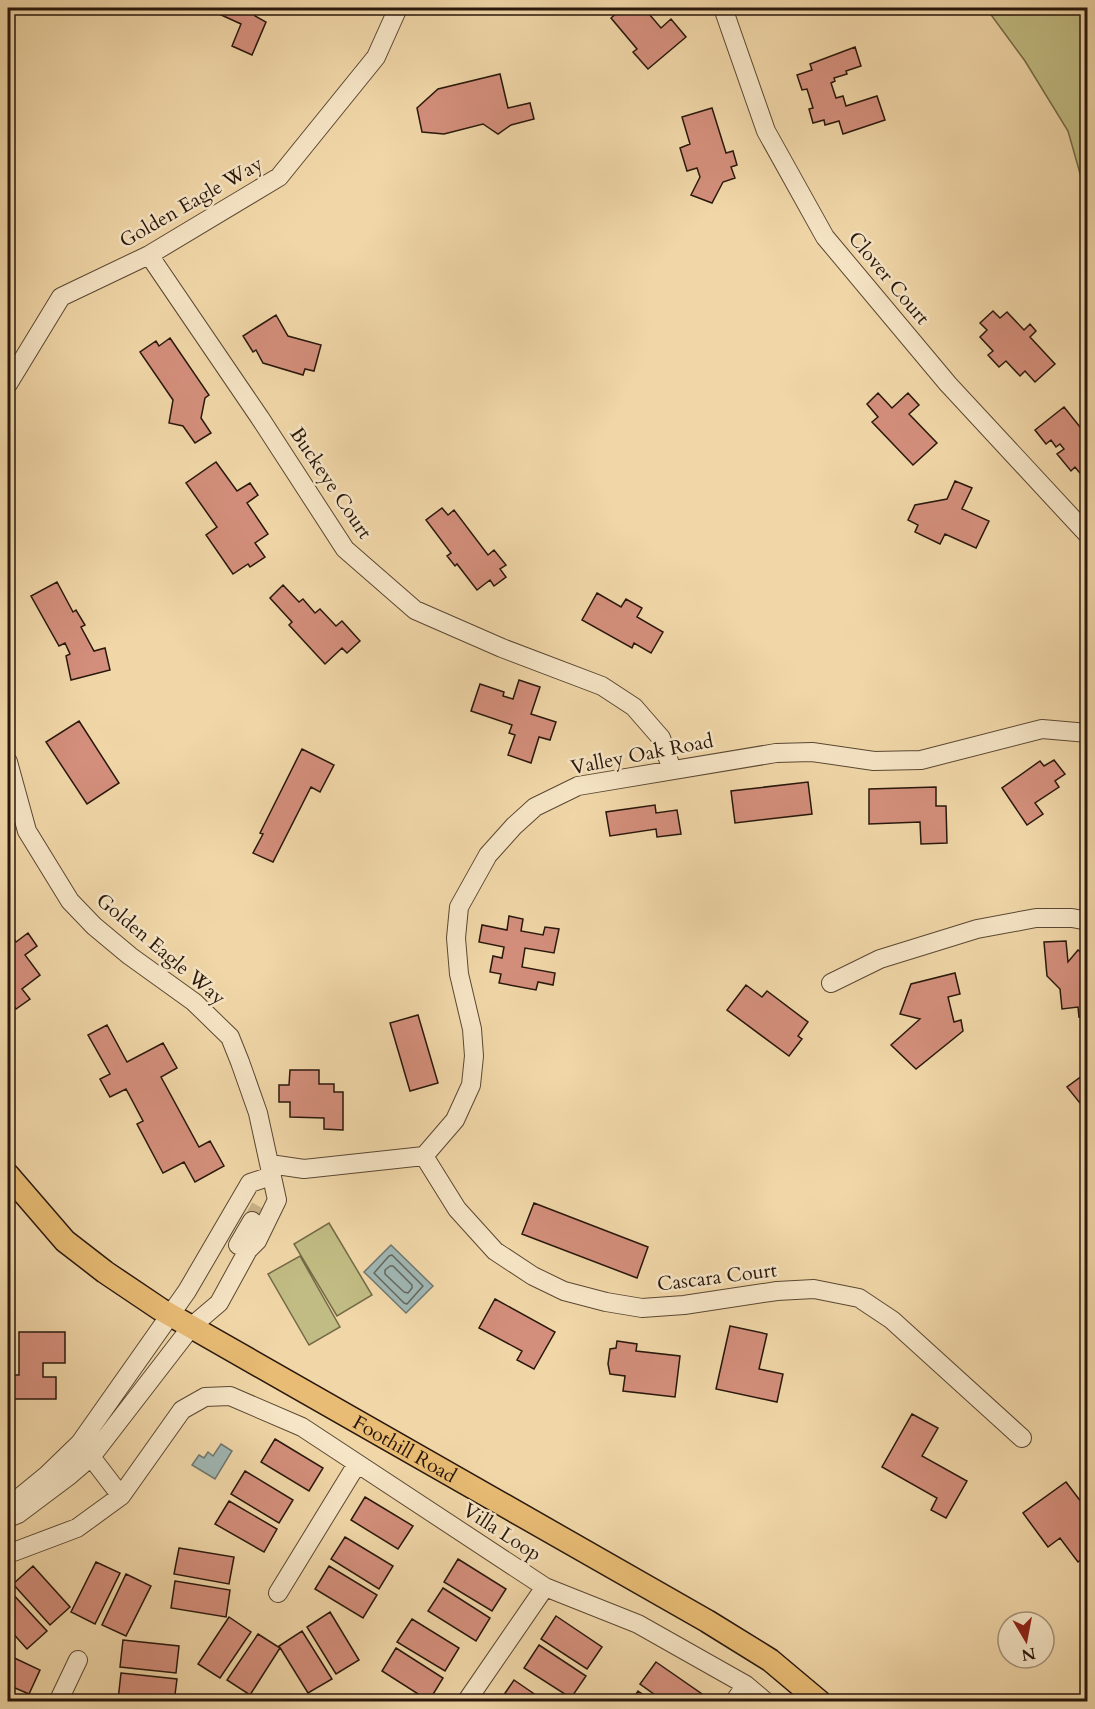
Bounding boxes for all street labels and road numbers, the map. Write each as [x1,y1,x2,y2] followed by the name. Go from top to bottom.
[114,150,268,254] street label: Golden Eagle Way
[842,226,936,331] street label: Clover Court
[284,422,379,545] street label: Buckeye Court
[569,727,716,781] street label: Valley Oak Road
[91,887,232,1011] street label: Golden Eagle Way
[656,1256,779,1298] street label: Cascara Court
[348,1408,462,1489] street label: Foothill Road
[457,1496,547,1568] street label: Villa Loop

